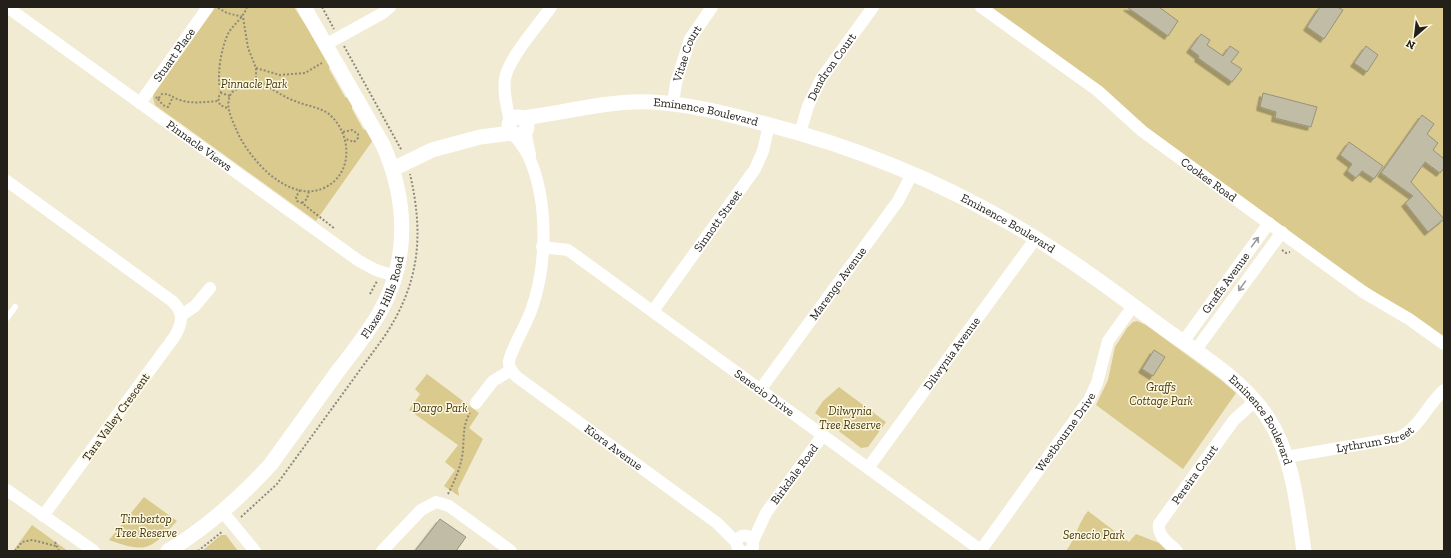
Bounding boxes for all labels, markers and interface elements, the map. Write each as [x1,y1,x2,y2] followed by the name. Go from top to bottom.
[1395,16,1435,56] north arrow
[670,22,705,84] street label: Vitae Court
[150,25,198,84] street label: Stuart Place
[805,30,859,103] street label: Dendron Court
[1403,36,1417,52] text: N
[221,77,288,91] park label: Pinnacle Park
[653,95,760,129] street label: Eminence Boulevard
[164,117,235,174] street label: Pinnacle Views
[1178,155,1240,205] street label: Cookes Road
[691,187,745,255] street label: Sinnott Street
[959,191,1058,256] street label: Eminence Boulevard
[1251,237,1259,248] one-way arrow
[807,244,869,323] street label: Marengo Avenue
[1199,249,1253,316] street label: Graffs Avenue
[358,255,407,341] street label: Flaxen Hills Road
[1238,281,1246,292] one-way arrow
[921,314,983,392] street label: Dilwynia Avenue
[732,366,797,419] street label: Senecio Drive
[79,370,153,464] street label: Tara Valley Crescent
[1226,372,1295,467] street label: Eminence Boulevard
[1129,380,1194,408] park label: Graffs Cottage Park
[1033,390,1099,475] street label: Westbourne Drive
[413,401,468,415] park label: Dargo Park
[819,404,881,432] park label: Dilwynia Tree Reserve
[582,422,646,473] street label: Kiora Avenue
[1335,423,1417,455] street label: Lythrum Street
[768,441,821,507] street label: Birkdale Road
[1169,442,1221,507] street label: Pereira Court
[115,512,177,540] park label: Timbertop Tree Reserve
[1063,528,1126,542] park label: Senecio Park

